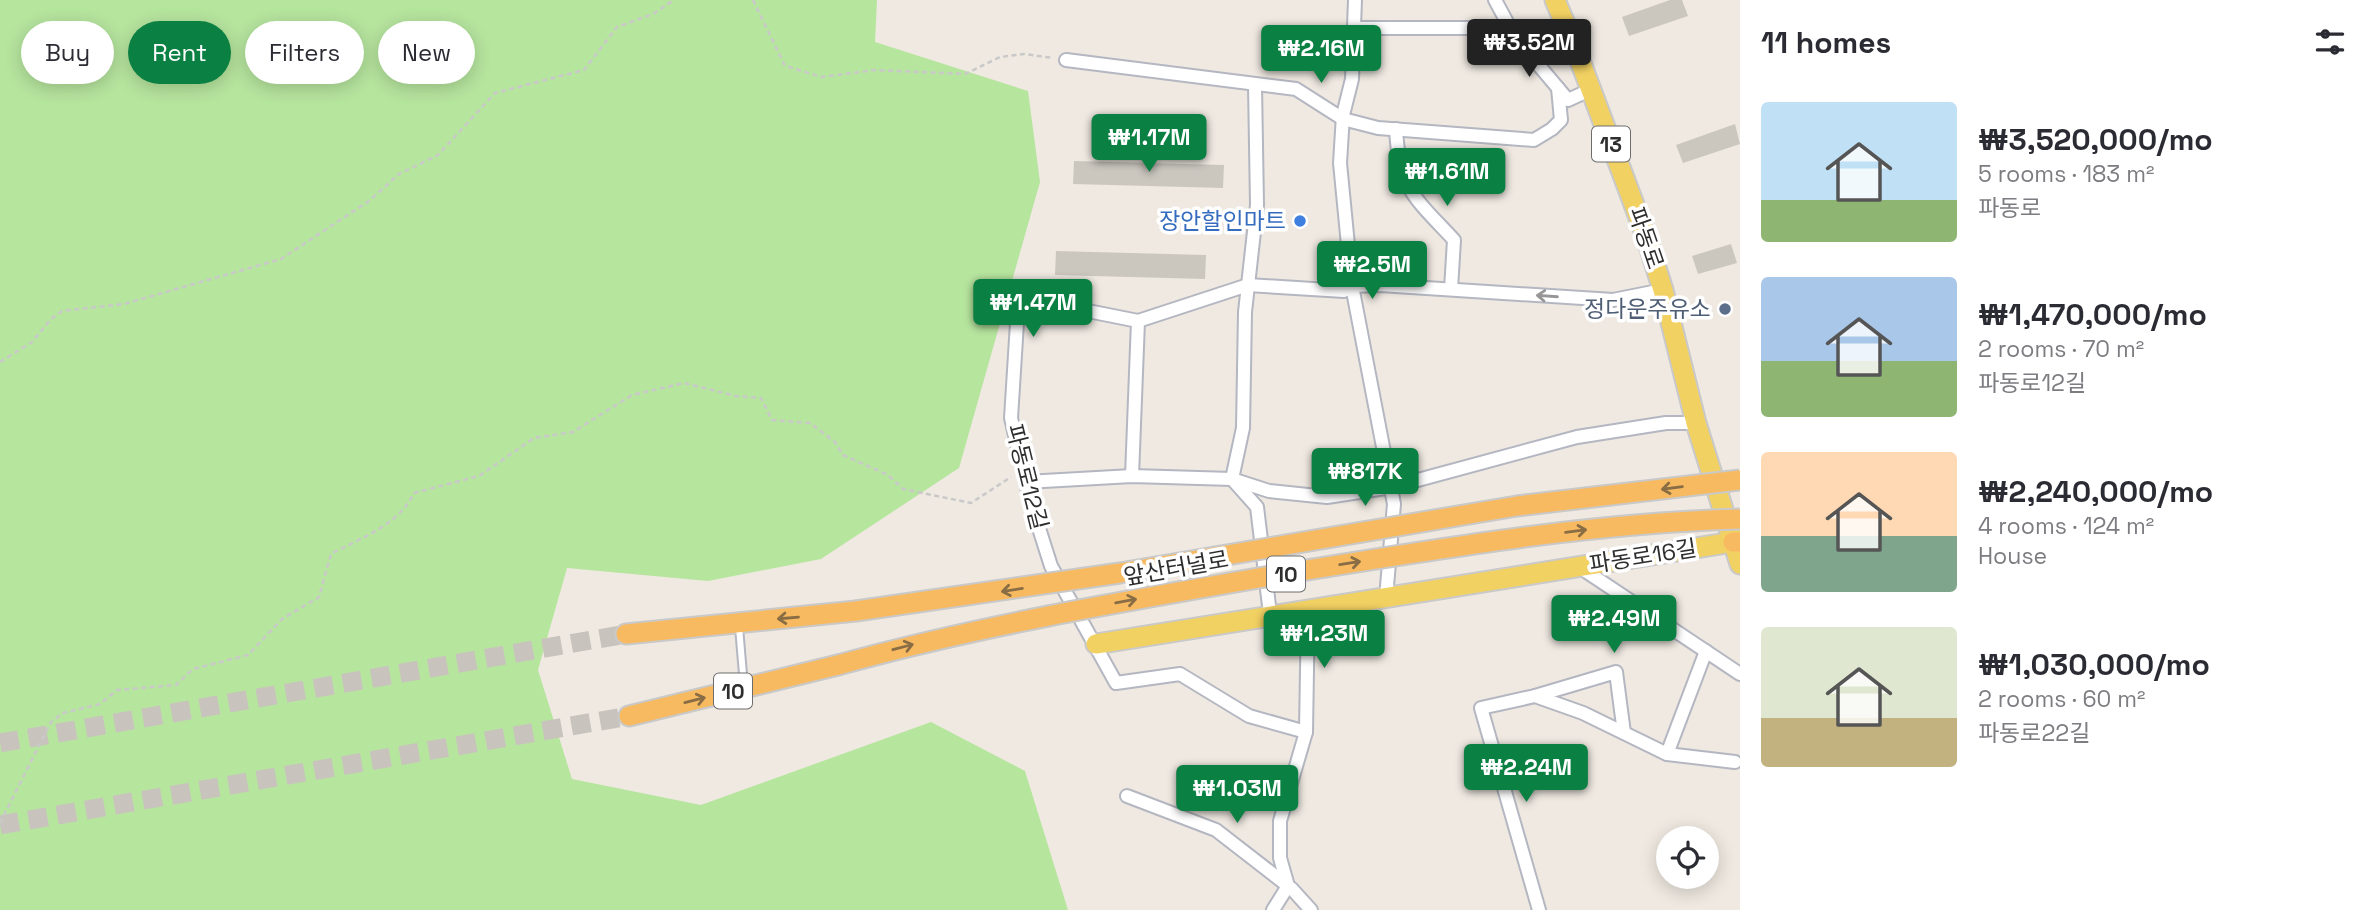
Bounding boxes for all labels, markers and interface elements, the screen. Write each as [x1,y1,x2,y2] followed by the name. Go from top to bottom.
[1472,20,1586,79] pin: ₩3.52M
[21,21,114,84] chip: Buy
[128,21,231,84] chip: Rent
[245,21,364,84] chip: Filters
[378,21,475,84] chip: New
[1761,23,1891,62] text: 11 homes
[2311,23,2349,61] icon: filters
[1264,25,1378,85] pin: ₩2.16M
[1483,27,1575,57] text: ₩3.52M
[1277,33,1365,63] text: ₩2.16M
[1092,114,1206,174] pin: ₩1.17M
[1978,120,2213,159] text: ₩3,520,000/mo
[1108,122,1190,152] text: ₩1.17M
[1592,127,1630,162] road number: 13
[1817,130,1901,214] icon: home
[1390,148,1504,208] pin: ₩1.61M
[1404,156,1490,186] text: ₩1.61M
[1978,159,2154,189] text: 5 rooms · 183 m²
[1978,193,2041,223] text: 파동로
[1621,203,1671,273] street label: 파동로
[1159,206,1286,236] place label: 장안할인마트
[1292,213,1308,229] marker: 장안할인마트
[1323,242,1421,301] pin: ₩2.5M
[1333,249,1411,279] text: ₩2.5M
[976,280,1090,339] pin: ₩1.47M
[989,287,1077,317] text: ₩1.47M
[1536,289,1559,302] one-way arrow
[1584,294,1711,324] place label: 정다운주유소
[1978,295,2207,334] text: ₩1,470,000/mo
[1717,301,1733,317] marker: 정다운주유소
[1817,305,1901,389] icon: home
[1978,334,2144,364] text: 2 rooms · 70 m²
[1978,368,2086,398] text: 파동로12길
[999,421,1055,533] street label: 파동로12길
[1316,448,1414,508] pin: ₩817K
[1328,456,1402,486] text: ₩817K
[1978,472,2213,511] text: ₩2,240,000/mo
[1817,480,1901,564] icon: home
[1661,481,1684,494] one-way arrow
[1978,511,2154,541] text: 4 rooms · 124 m²
[1564,524,1586,537] one-way arrow
[1587,533,1699,579] street label: 파동로16길
[1978,541,2047,571] text: House
[1121,544,1231,592] street label: 앞산터널로
[1267,556,1305,592] road number: 10
[1339,556,1361,569] one-way arrow
[1001,583,1024,596] one-way arrow
[1114,594,1137,607] one-way arrow
[1557,596,1671,655] pin: ₩2.49M
[1567,603,1661,633] text: ₩2.49M
[1267,610,1381,670] pin: ₩1.23M
[777,612,799,625] one-way arrow
[1280,618,1368,648] text: ₩1.23M
[892,640,914,653] one-way arrow
[1978,645,2210,684] text: ₩1,030,000/mo
[1817,655,1901,739] icon: home
[714,674,752,708] road number: 10
[1978,684,2145,714] text: 2 rooms · 60 m²
[683,693,706,706] one-way arrow
[1978,718,2090,748] text: 파동로22길
[1469,744,1583,804] pin: ₩2.24M
[1480,752,1572,782] text: ₩2.24M
[1180,766,1294,825] pin: ₩1.03M
[1192,773,1282,803] text: ₩1.03M
[1656,826,1719,889] map controls
[1656,826,1719,889] button: locate

